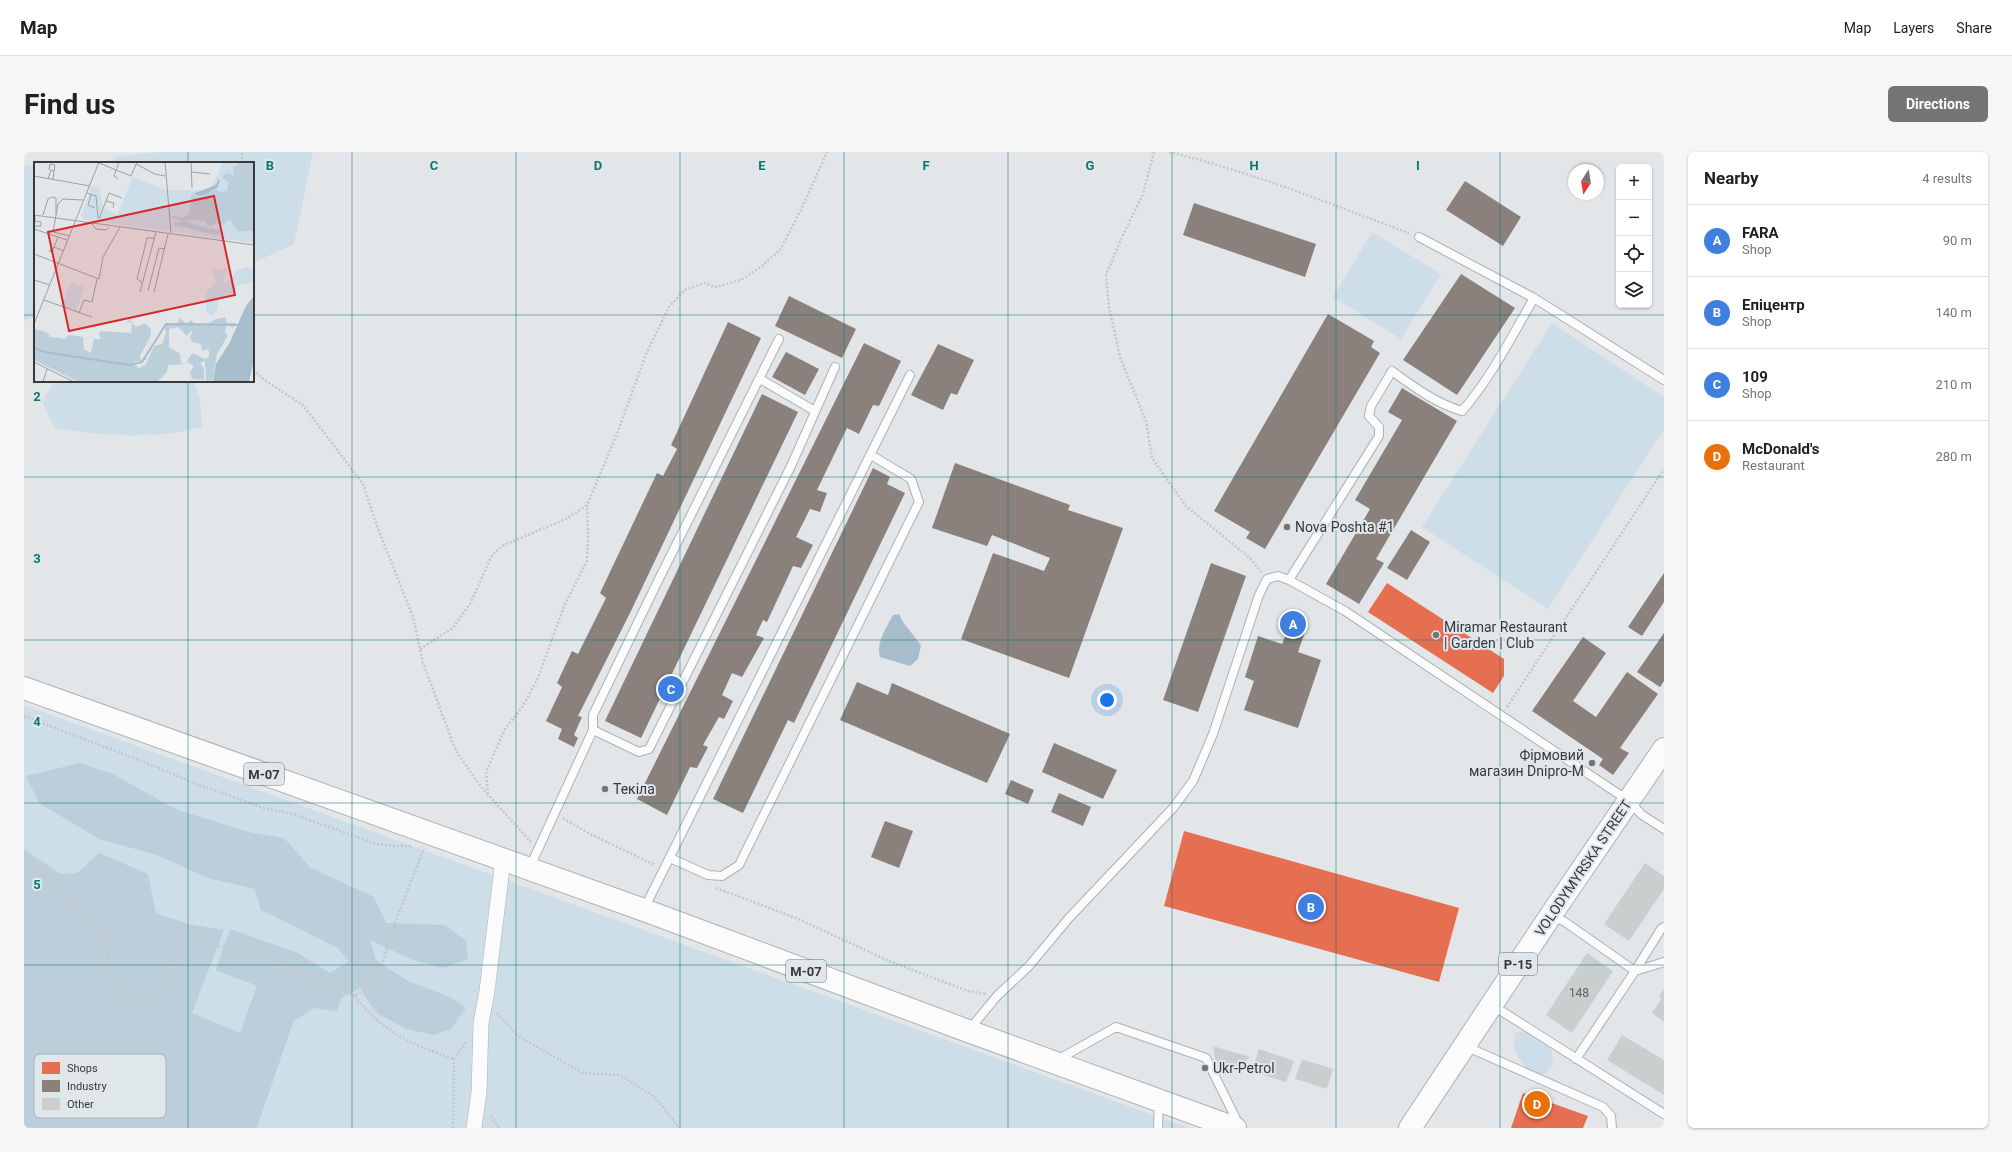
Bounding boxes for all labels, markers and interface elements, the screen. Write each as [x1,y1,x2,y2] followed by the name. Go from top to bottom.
[20,16,58,39] text: Map
[1844,20,1871,36] text: Map
[1893,20,1934,36] text: Layers
[1956,20,1992,36] text: Share
[1888,86,1988,122] button: Directions
[24,88,115,121] text: Find us
[266,158,274,173] text: B
[430,158,439,173] text: C
[594,158,602,173] text: D
[758,158,766,173] text: E
[922,158,930,173] text: F
[1086,158,1095,173] text: G
[1249,158,1259,173] text: H
[1416,158,1420,173] text: I
[34,162,254,382] inset map
[1568,164,1604,200] north arrow
[1616,164,1652,308] map controls
[1616,164,1652,200] button: +
[1704,168,1759,188] text: Nearby
[1922,171,1972,186] text: 4 results
[1616,200,1652,236] button: −
[1742,224,1779,242] text: FARA
[1713,233,1721,248] text: A
[1943,233,1972,248] text: 90 m
[1616,236,1652,272] button: locate
[1742,242,1772,257] text: Shop
[1616,272,1652,308] button: layers
[1742,296,1805,314] text: Епіцентр
[1713,305,1721,320] text: B
[1935,305,1972,320] text: 140 m
[1742,314,1772,329] text: Shop
[1742,368,1768,386] text: 109
[1713,377,1721,392] text: C
[1935,377,1972,392] text: 210 m
[1742,386,1772,401] text: Shop
[33,389,41,404] text: 2
[1742,440,1820,458] text: McDonald's
[1713,449,1721,464] text: D
[1935,449,1972,464] text: 280 m
[1742,458,1805,473] text: Restaurant
[1295,519,1394,535] place label: Nova Poshta #1
[1282,522,1292,532] marker: Nova Poshta #1
[33,551,41,566] text: 3
[1280,609,1306,639] pin: A
[1444,619,1568,651] place label: Miramar Restaurant | Garden | Club
[1431,630,1441,640] marker: Miramar Restaurant | Garden | Club
[658,674,684,704] pin: C
[1097,690,1117,710] your location
[33,714,41,729] text: 4
[1469,747,1584,779] place label: Фірмовий магазин Dnipro-M
[1587,758,1597,768] marker: Фірмовий магазин Dnipro-M
[244,763,284,785] road number: М-07
[613,781,655,797] place label: Текіла
[600,784,610,794] marker: Текіла
[1531,796,1635,939] street label: VOLODYMYRSKA STREET
[33,877,41,892] text: 5
[1298,892,1324,922] pin: B
[1499,953,1537,975] road number: Р-15
[786,960,826,982] road number: М-07
[1569,986,1589,1000] house number: 148
[34,1054,166,1118] legend
[1213,1060,1275,1076] place label: Ukr-Petrol
[67,1062,98,1075] text: Shops
[1200,1063,1210,1073] marker: Ukr-Petrol
[67,1080,107,1093] text: Industry
[1524,1089,1550,1119] pin: D
[67,1098,94,1111] text: Other

